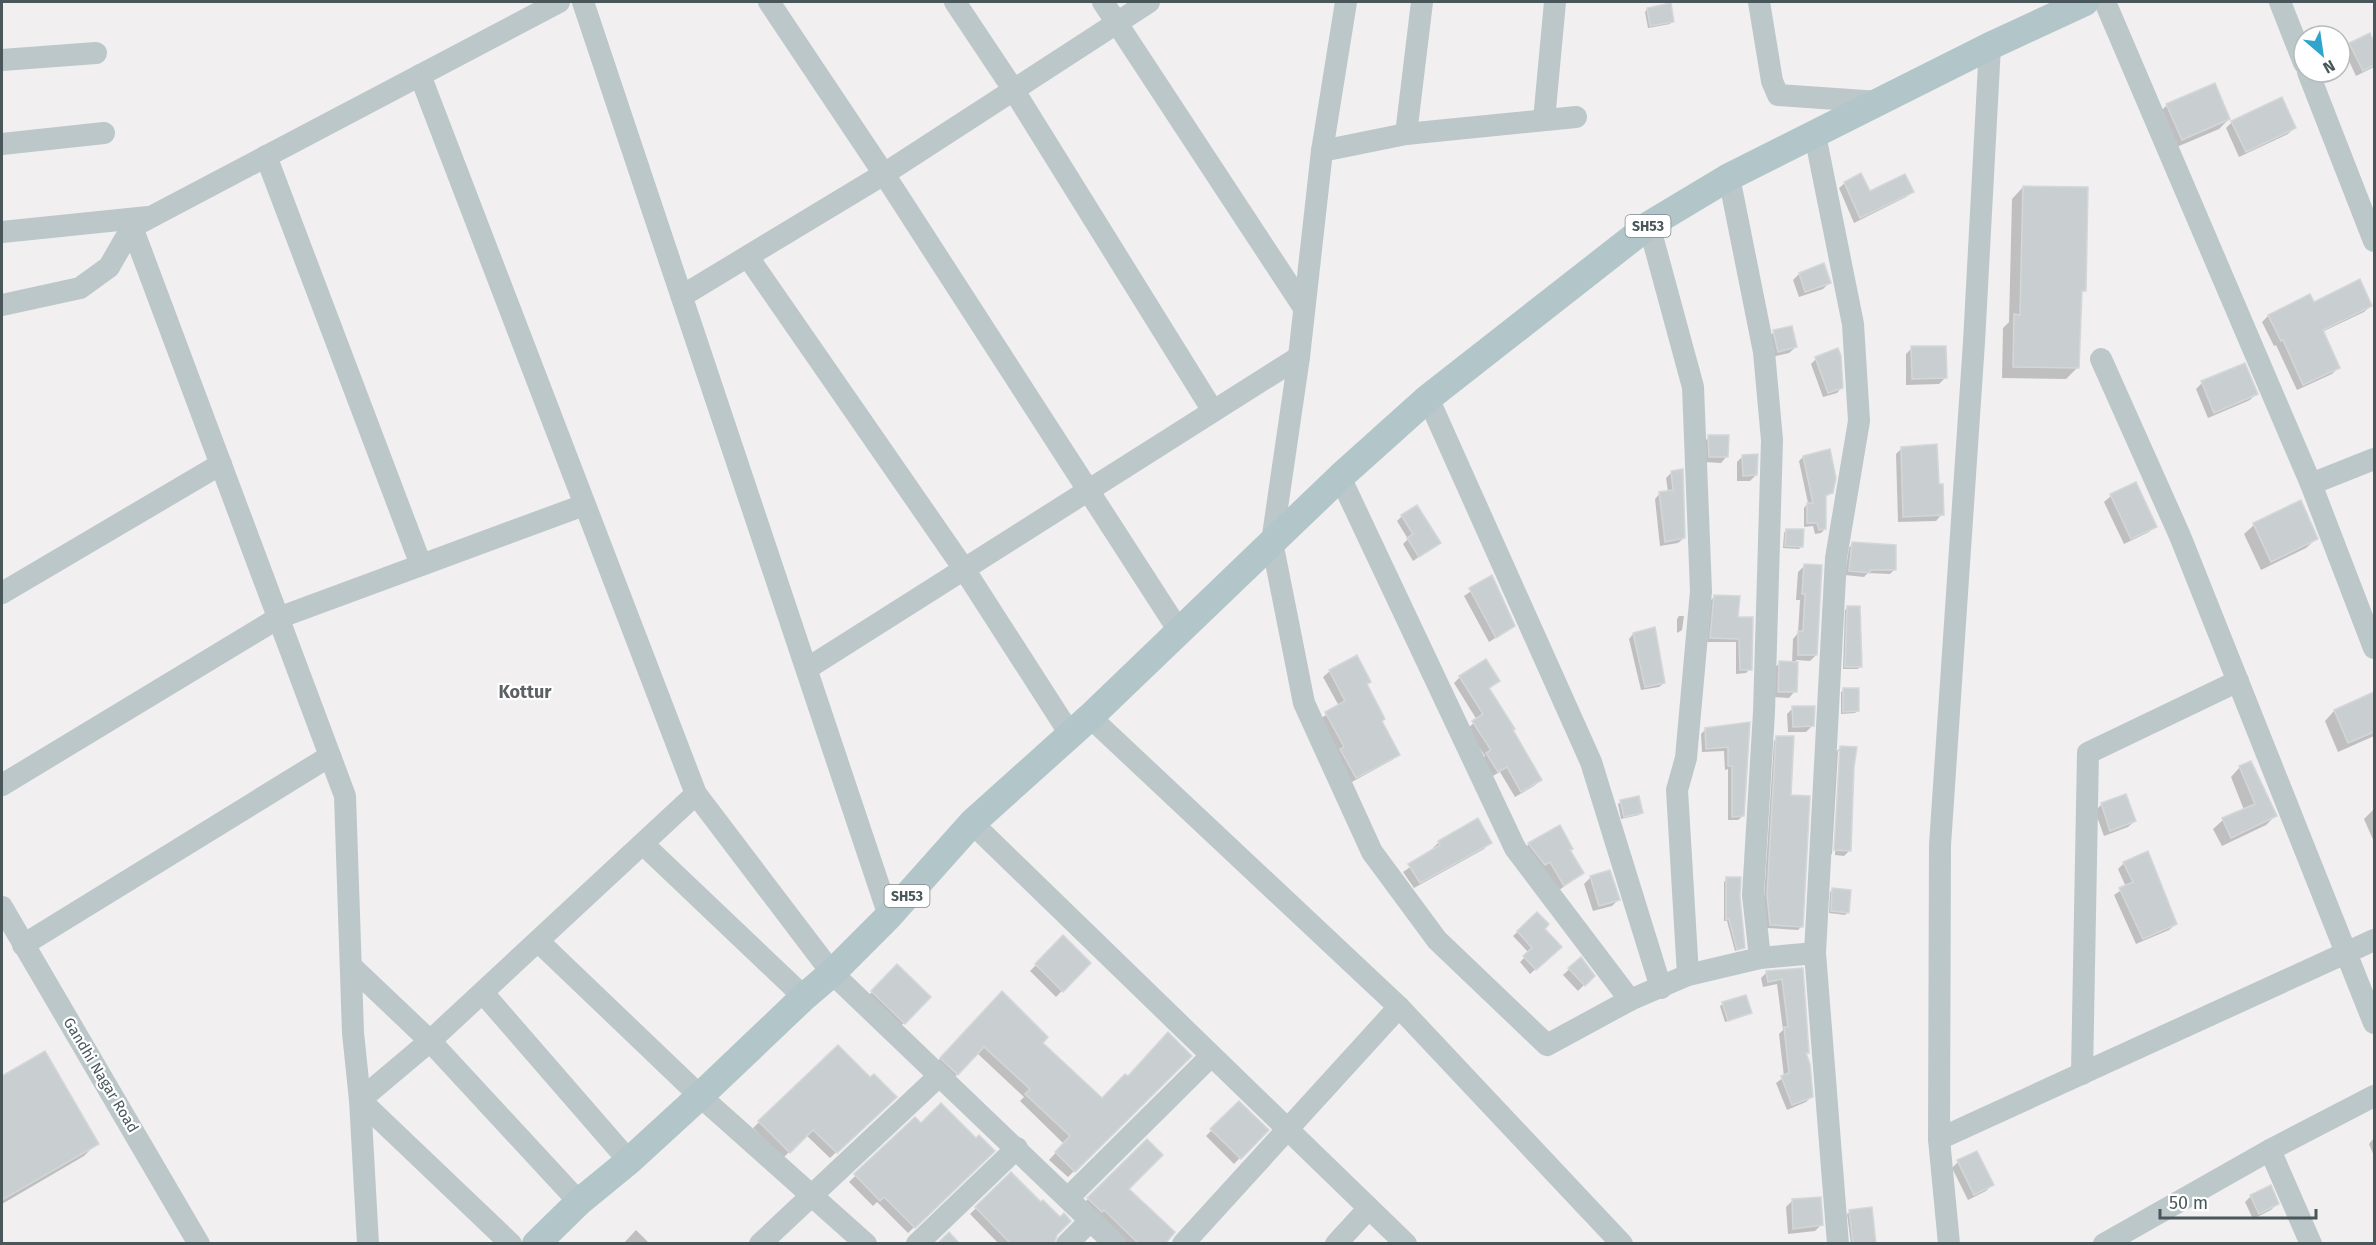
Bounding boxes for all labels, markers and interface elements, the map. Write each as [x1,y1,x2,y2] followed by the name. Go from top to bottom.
[2292,24,2352,84] north arrow
[2320,56,2338,78] text: N
[1626,215,1670,237] road number: SH53
[499,681,552,703] district label: Kottur
[884,885,930,907] road number: SH53
[60,1014,142,1136] street label: Gandhi Nagar Road
[2160,1182,2316,1220] scale bar
[2169,1192,2208,1214] text: 50 m

